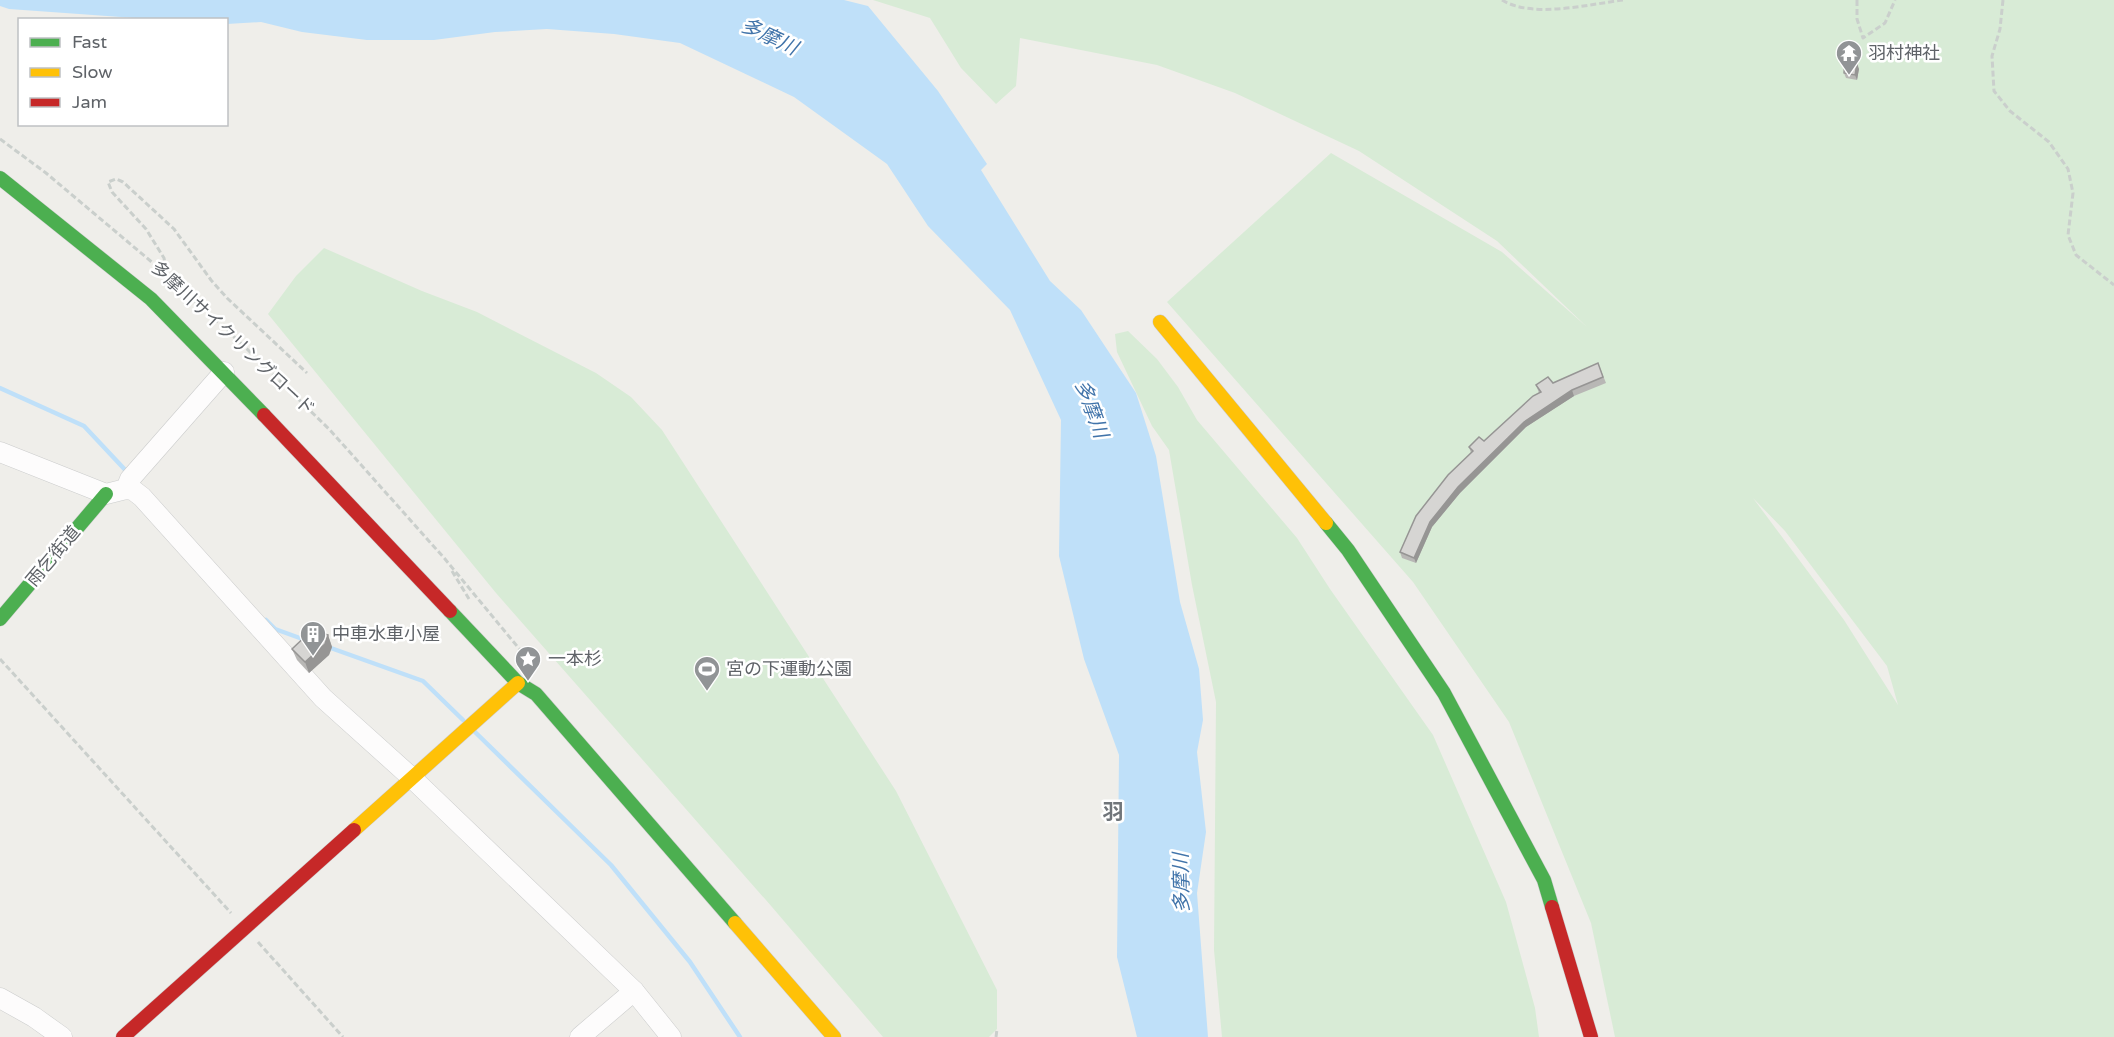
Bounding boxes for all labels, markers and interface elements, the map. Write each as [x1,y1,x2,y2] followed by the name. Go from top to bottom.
[737,13,803,61] water label: 多摩川
[18,18,228,126] legend
[72,31,107,53] text: Fast
[1834,38,1864,76] temple icon: 羽村神社
[1868,42,1940,64] place label: 羽村神社
[72,61,113,83] text: Slow
[72,91,107,113] text: Jam
[147,256,319,420] street label: 多摩川サイクリングロード
[1069,377,1113,443] water label: 多摩川
[21,521,85,591] street label: 雨乞街道
[298,619,328,657] building icon: 中車水車小屋
[332,623,440,645] place label: 中車水車小屋
[513,644,543,682] place icon: 一本杉
[548,648,602,670] place label: 一本杉
[692,654,722,692] sports icon: 宮の下運動公園
[726,658,852,680] place label: 宮の下運動公園
[1103,800,1124,825] district label: 羽
[1169,851,1195,913] water label: 多摩川

